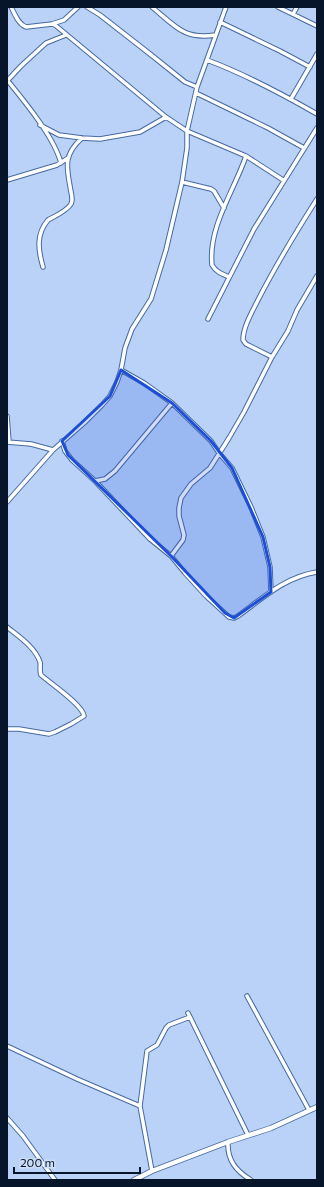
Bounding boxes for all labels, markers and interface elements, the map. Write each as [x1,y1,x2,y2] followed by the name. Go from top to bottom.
[14,1149,140,1175] scale bar
[20,1155,55,1169] text: 200 m

